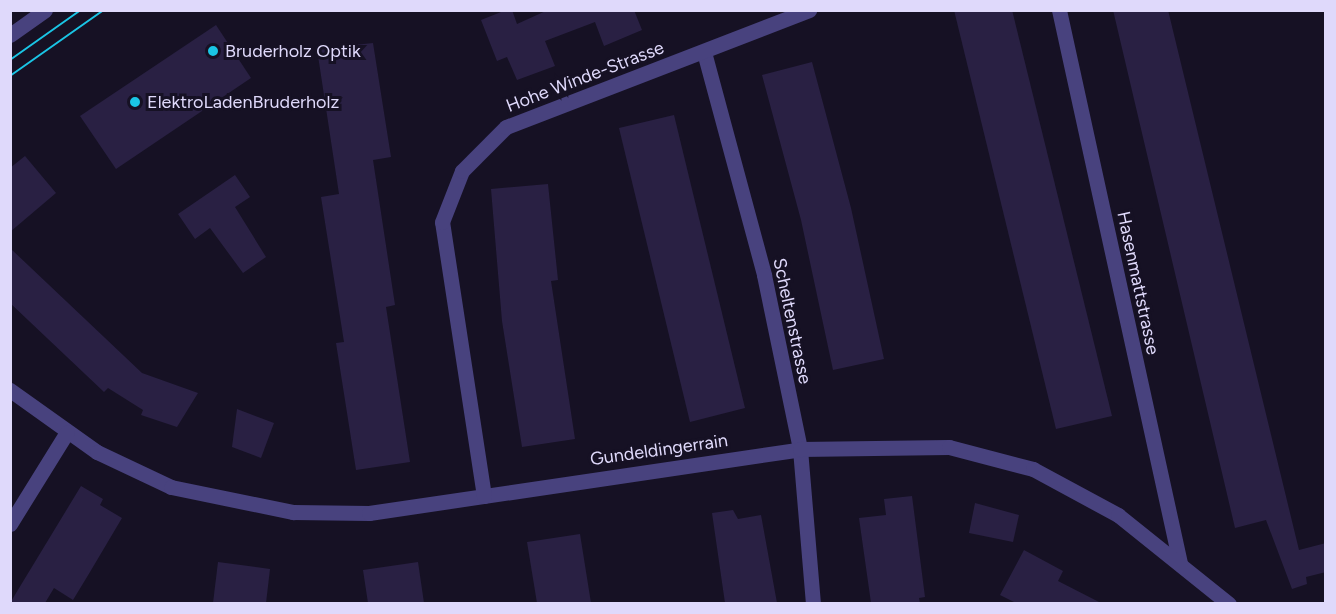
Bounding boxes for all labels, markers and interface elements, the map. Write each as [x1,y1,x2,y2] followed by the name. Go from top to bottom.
[503,37,667,117] street label: Hohe Winde-Strasse
[225,40,361,62] place label: Bruderholz Optik
[206,44,220,58] marker: Bruderholz Optik
[147,91,339,113] place label: ElektroLadenBruderholz
[128,95,142,109] marker: ElektroLadenBruderholz
[1112,209,1164,357] street label: Hasenmattstrasse
[768,256,816,386] street label: Scheltenstrasse
[589,430,729,470] street label: Gundeldingerrain

